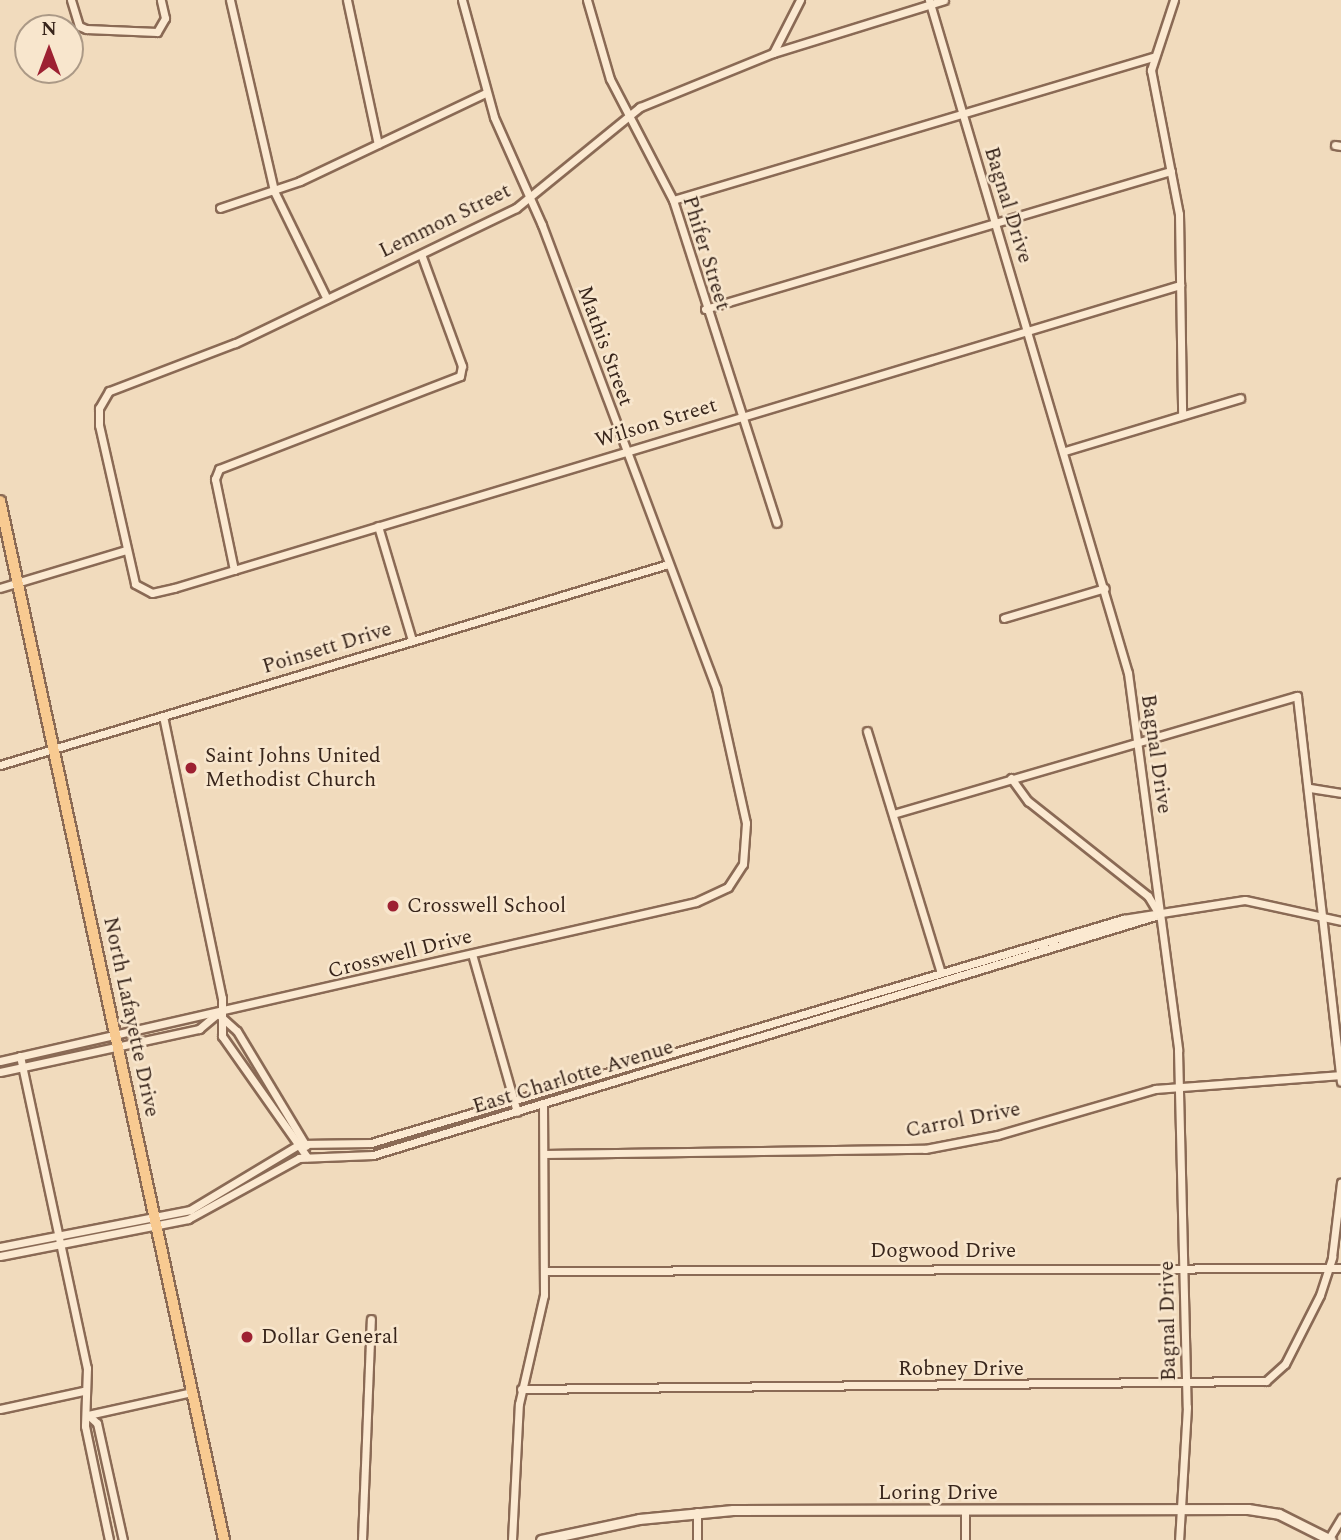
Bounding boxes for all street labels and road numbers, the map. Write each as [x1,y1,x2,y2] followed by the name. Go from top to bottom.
[978,144,1038,266] street label: Bagnal Drive
[375,178,515,264] street label: Lemmon Street
[677,193,735,313] street label: Phifer Street
[572,283,638,409] street label: Mathis Street
[592,393,720,453] street label: Wilson Street
[259,616,395,680] street label: Poinsett Drive
[1135,693,1177,815] street label: Bagnal Drive
[97,915,165,1119] street label: North Lafayette Drive
[325,924,475,984] street label: Crosswell Drive
[470,1034,676,1120] street label: East Charlotte Avenue
[903,1097,1023,1143] street label: Carrol Drive
[870,1238,1016,1264] street label: Dogwood Drive
[1154,1261,1182,1381] street label: Bagnal Drive
[898,1356,1024,1382] street label: Robney Drive
[878,1480,998,1506] street label: Loring Drive

